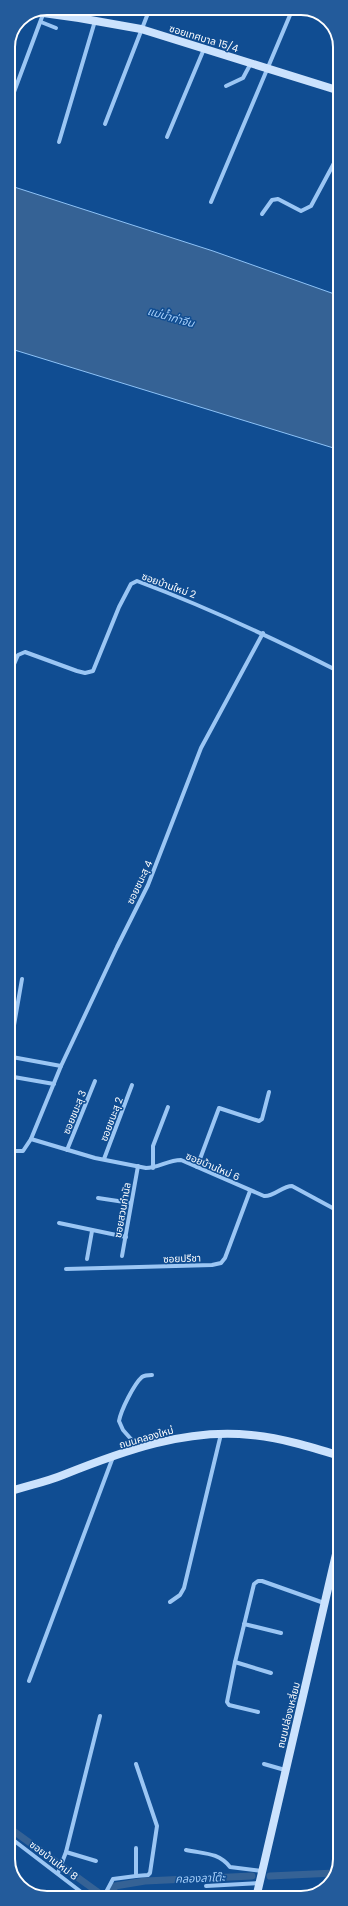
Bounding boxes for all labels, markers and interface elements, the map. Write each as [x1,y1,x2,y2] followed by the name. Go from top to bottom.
[167,21,240,56] street label: ซอยเทศบาล 15/4
[146,303,197,332] water label: แม่น้ำท่าจีน
[140,569,198,602] street label: ซอยบ้านใหม่ 2
[123,858,156,907] street label: ซอยชนะสุ 4
[59,1088,90,1137] street label: ซอยชนะสุ 3
[96,1095,127,1144] street label: ซอยชนะสุ 2
[183,1148,242,1185] street label: ซอยบ้านใหม่ 6
[110,1181,135,1239] street label: ซอยสวนกำนัล
[163,1250,201,1267] street label: ซอยปรีชา
[117,1423,175,1452] street label: ถนนคลองใหม่
[273,1680,304,1750] street label: ถนนปล่องเหลี่ยม
[26,1837,81,1884] street label: ซอยบ้านใหม่ 8
[175,1869,227,1887] water label: คลองลาโต๊ะ

